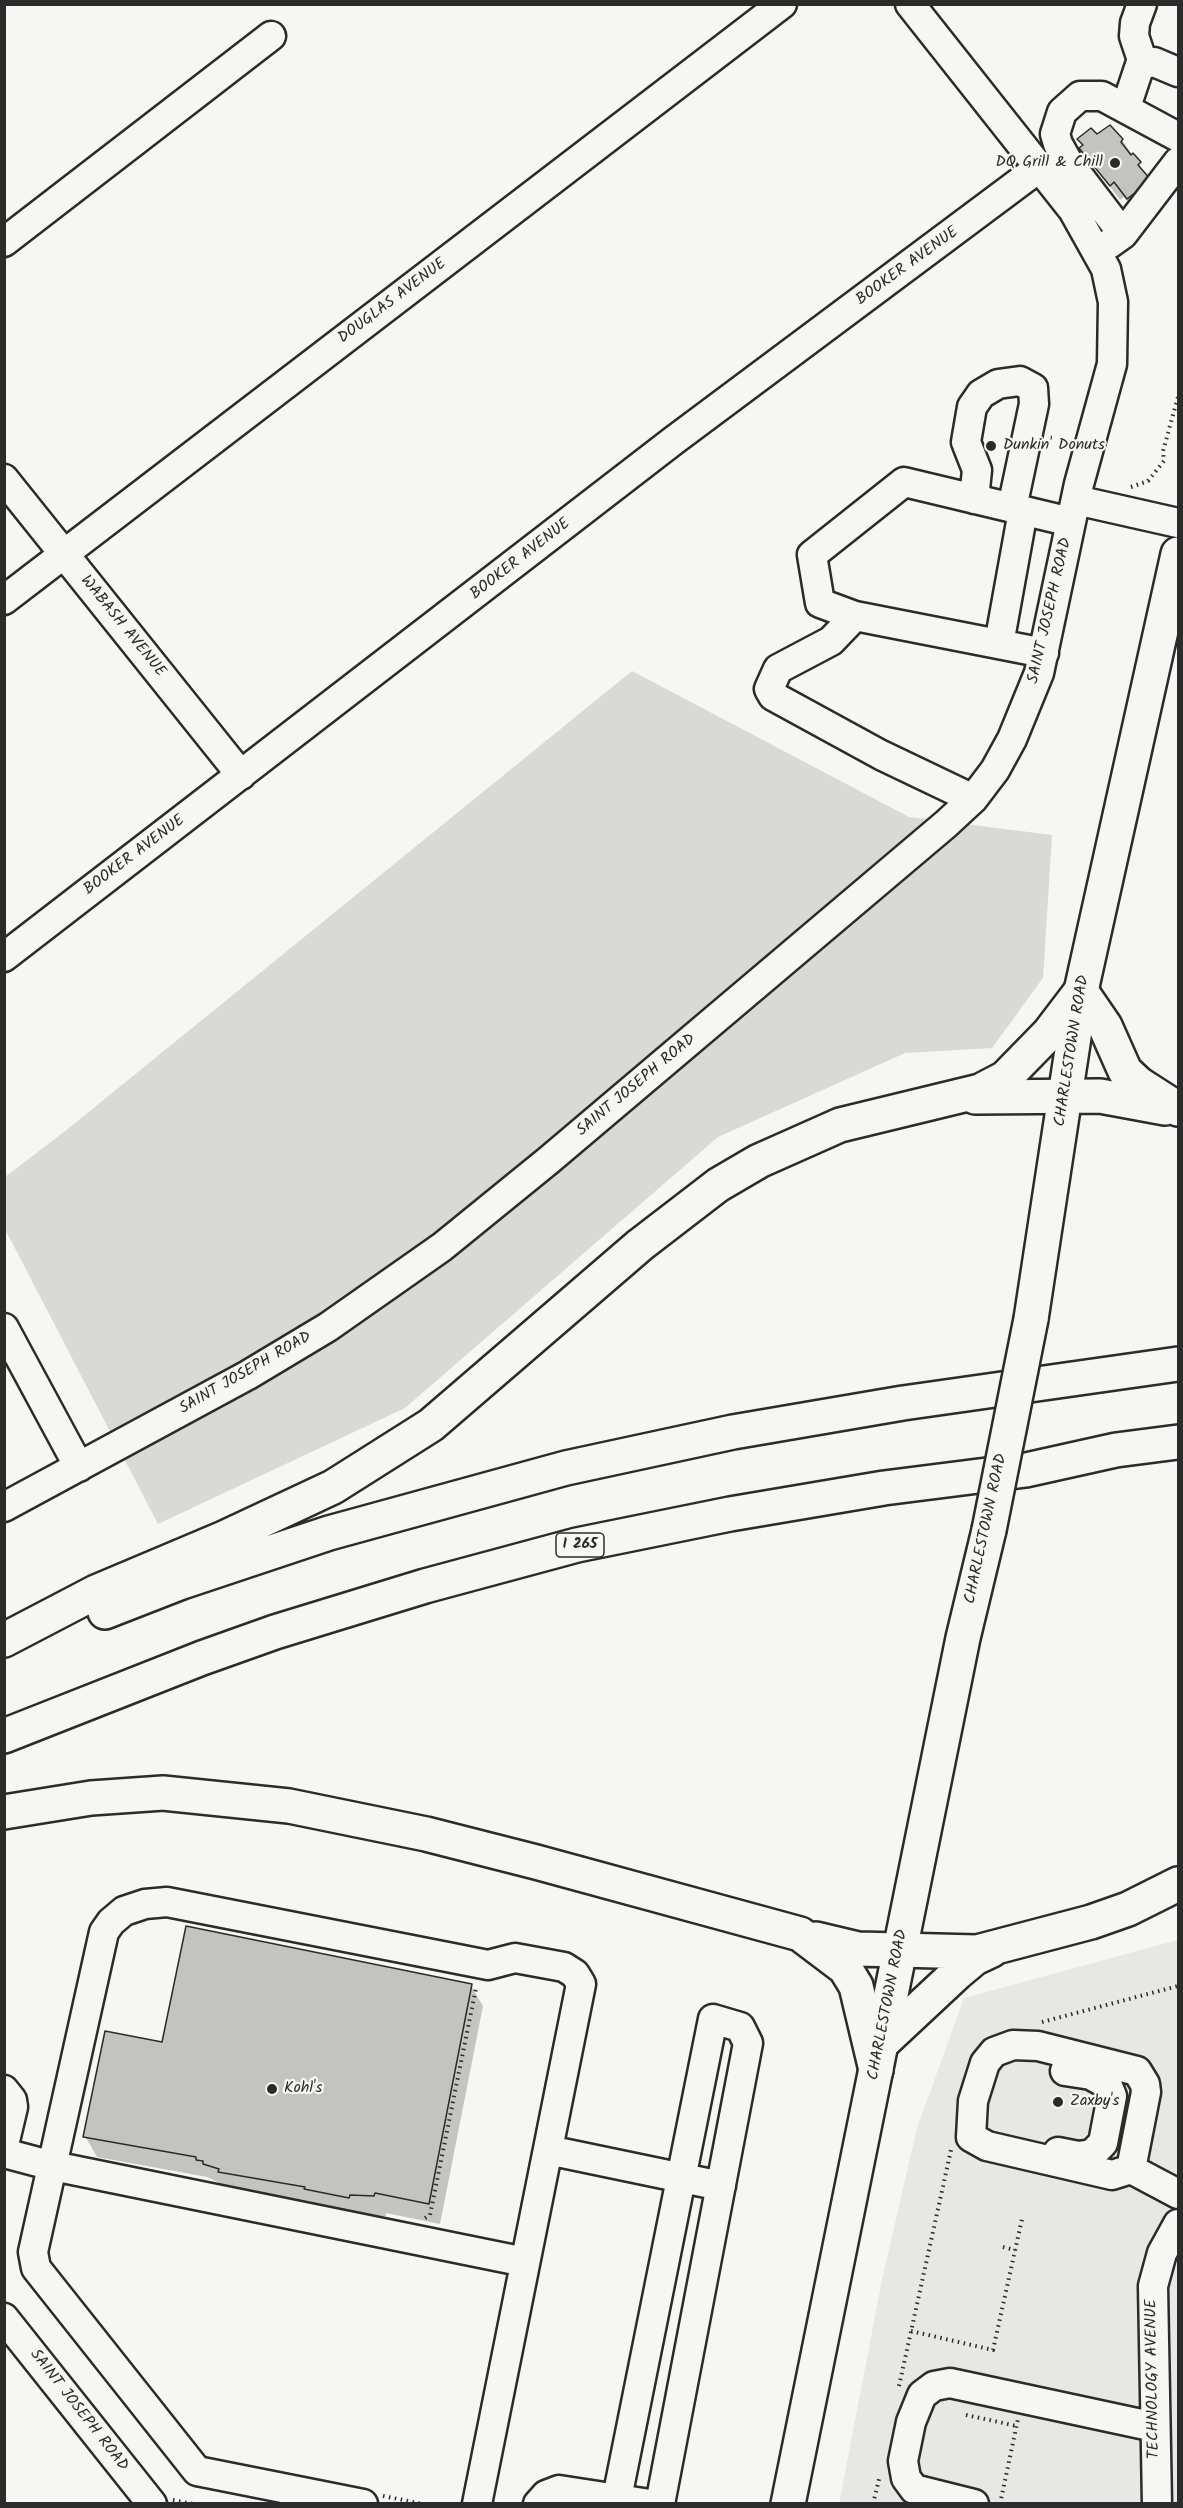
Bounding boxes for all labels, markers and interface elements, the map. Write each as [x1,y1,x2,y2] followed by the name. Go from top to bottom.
[995,153,1103,173] place label: DQ Grill & Chill
[1108,156,1122,170] marker: DQ Grill & Chill
[853,223,963,311] street label: BOOKER AVENUE
[335,255,451,349] street label: DOUGLAS AVENUE
[1003,436,1105,456] place label: Dunkin' Donuts
[984,439,998,453] marker: Dunkin' Donuts
[467,515,575,605] street label: BOOKER AVENUE
[1025,536,1077,686] street label: SAINT JOSEPH ROAD
[75,572,169,682] street label: WABASH AVENUE
[81,812,189,900] street label: BOOKER AVENUE
[1052,974,1094,1128] street label: CHARLESTOWN ROAD
[574,1031,700,1141] street label: SAINT JOSEPH ROAD
[177,1328,315,1420] street label: SAINT JOSEPH ROAD
[962,1452,1012,1606] street label: CHARLESTOWN ROAD
[556,1533,604,1557] road number: I 265
[865,1928,913,2082] street label: CHARLESTOWN ROAD
[284,2079,322,2099] place label: Kohl's
[265,2082,279,2096] marker: Kohl's
[1070,2092,1119,2112] place label: Zaxby's
[1051,2095,1065,2109] marker: Zaxby's
[1143,2299,1165,2459] street label: TECHNOLOGY AVENUE
[25,2346,131,2476] street label: SAINT JOSEPH ROAD

